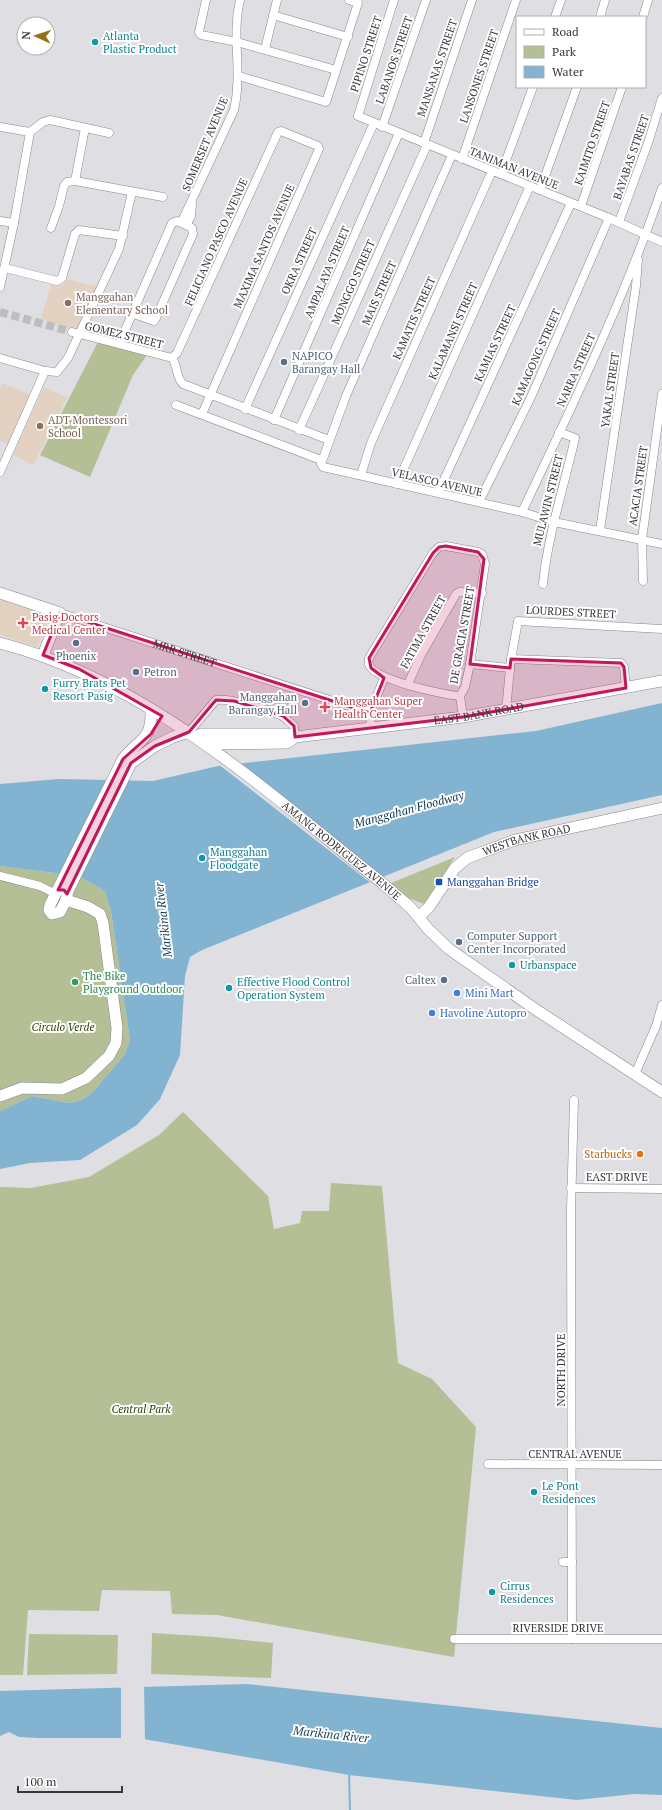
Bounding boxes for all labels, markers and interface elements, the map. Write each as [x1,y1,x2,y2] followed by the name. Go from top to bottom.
[347,14,385,94] street label: PIPINO STREET
[372,14,416,106] street label: LABANOS STREET
[16,16,56,56] north arrow
[516,16,646,88] legend
[414,17,460,118] street label: MANSANAS STREET
[552,24,579,39] text: Road
[456,27,502,125] street label: LANSONES STREET
[103,29,177,56] place label: Atlanta Plastic Product
[19,30,33,40] text: N
[90,37,100,47] marker: Atlanta Plastic Product
[552,44,577,59] text: Park
[552,64,584,79] text: Water
[179,95,231,193] street label: SOMERSET AVENUE
[571,99,613,187] street label: KAIMITO STREET
[610,112,652,201] street label: BAYABAS STREET
[467,144,561,192] street label: TANIMAN AVENUE
[181,176,251,308] street label: FELICIANO PASCO AVENUE
[230,182,298,310] street label: MAXIMA SANTOS AVENUE
[301,224,353,320] street label: AMPALAYA STREET
[278,225,320,297] street label: OKRA STREET
[328,237,378,326] street label: MONGGO STREET
[359,259,399,327] street label: MAIS STREET
[389,274,439,362] street label: KAMATIS STREET
[425,280,481,382] street label: KALAMANSI STREET
[76,290,168,317] place label: Manggahan Elementary School
[63,298,73,308] marker: Manggahan Elementary School
[471,302,519,384] street label: KAMIAS STREET
[508,306,564,407] street label: KAMAGONG STREET
[83,318,165,352] street label: GOMEZ STREET
[554,331,599,409] street label: NARRA STREET
[292,349,360,376] place label: NAPICO Barangay Hall
[598,351,622,429] street label: YAKAL STREET
[279,357,289,367] marker: NAPICO Barangay Hall
[48,413,127,440] place label: ADT Montessori School
[35,421,45,431] marker: ADT Montessori School
[625,445,651,527] street label: ACACIA STREET
[530,453,566,547] street label: MULAWIN STREET
[390,465,484,499] street label: VELASCO AVENUE
[447,585,477,685] street label: DE GRACIA STREET
[397,593,449,671] street label: FATIMA STREET
[525,603,617,621] street label: LOURDES STREET
[32,610,107,637] place label: Pasig Doctors Medical Center
[17,617,29,629] marker: Pasig Doctors Medical Center
[151,636,218,670] street label: MRR STREET
[71,638,81,648] marker: Phoenix
[56,649,96,663] place label: Phoenix
[144,665,177,679] place label: Petron
[131,667,141,677] marker: Petron
[53,676,126,703] place label: Furry Brats Pet Resort Pasig
[40,684,50,694] marker: Furry Brats Pet Resort Pasig
[229,690,297,717] place label: Manggahan Barangay Hall
[334,694,423,721] place label: Manggahan Super Health Center
[300,698,310,708] marker: Manggahan Barangay Hall
[433,699,525,727] street label: EAST BANK ROAD
[319,701,331,713] marker: Manggahan Super Health Center
[352,787,466,831] water label: Manggahan Floodway
[279,798,404,903] street label: AMANG RODRIGUEZ AVENUE
[480,821,572,859] street label: WESTBANK ROAD
[210,845,268,872] place label: Manggahan Floodgate
[197,853,207,863] marker: Manggahan Floodgate
[447,875,539,889] place label: Manggahan Bridge
[434,877,444,887] marker: Manggahan Bridge
[151,880,175,960] water label: Marikina River
[467,929,566,956] place label: Computer Support Center Incorporated
[454,937,464,947] marker: Computer Support Center Incorporated
[520,958,577,972] place label: Urbanspace
[507,960,517,970] marker: Urbanspace
[83,969,183,996] place label: The Bike Playground Outdoor
[405,973,436,987] place label: Caltex
[237,975,350,1002] place label: Effective Flood Control Operation System
[439,975,449,985] marker: Caltex
[70,977,80,987] marker: The Bike Playground Outdoor
[224,983,234,993] marker: Effective Flood Control Operation System
[465,986,514,1000] place label: Mini Mart
[452,988,462,998] marker: Mini Mart
[440,1006,527,1020] place label: Havoline Autopro
[427,1008,437,1018] marker: Havoline Autopro
[32,1020,94,1034] park label: Circulo Verde
[584,1147,632,1161] place label: Starbucks
[635,1149,645,1159] marker: Starbucks
[586,1170,648,1184] street label: EAST DRIVE
[554,1334,568,1406] street label: NORTH DRIVE
[111,1402,171,1416] park label: Central Park
[528,1447,622,1461] street label: CENTRAL AVENUE
[542,1479,596,1506] place label: Le Pont Residences
[529,1487,539,1497] marker: Le Pont Residences
[500,1579,554,1606] place label: Cirrus Residences
[487,1587,497,1597] marker: Cirrus Residences
[512,1621,604,1635] street label: RIVERSIDE DRIVE
[292,1722,371,1746] water label: Marikina River
[18,1768,122,1794] scale bar
[24,1774,57,1789] text: 100 m

